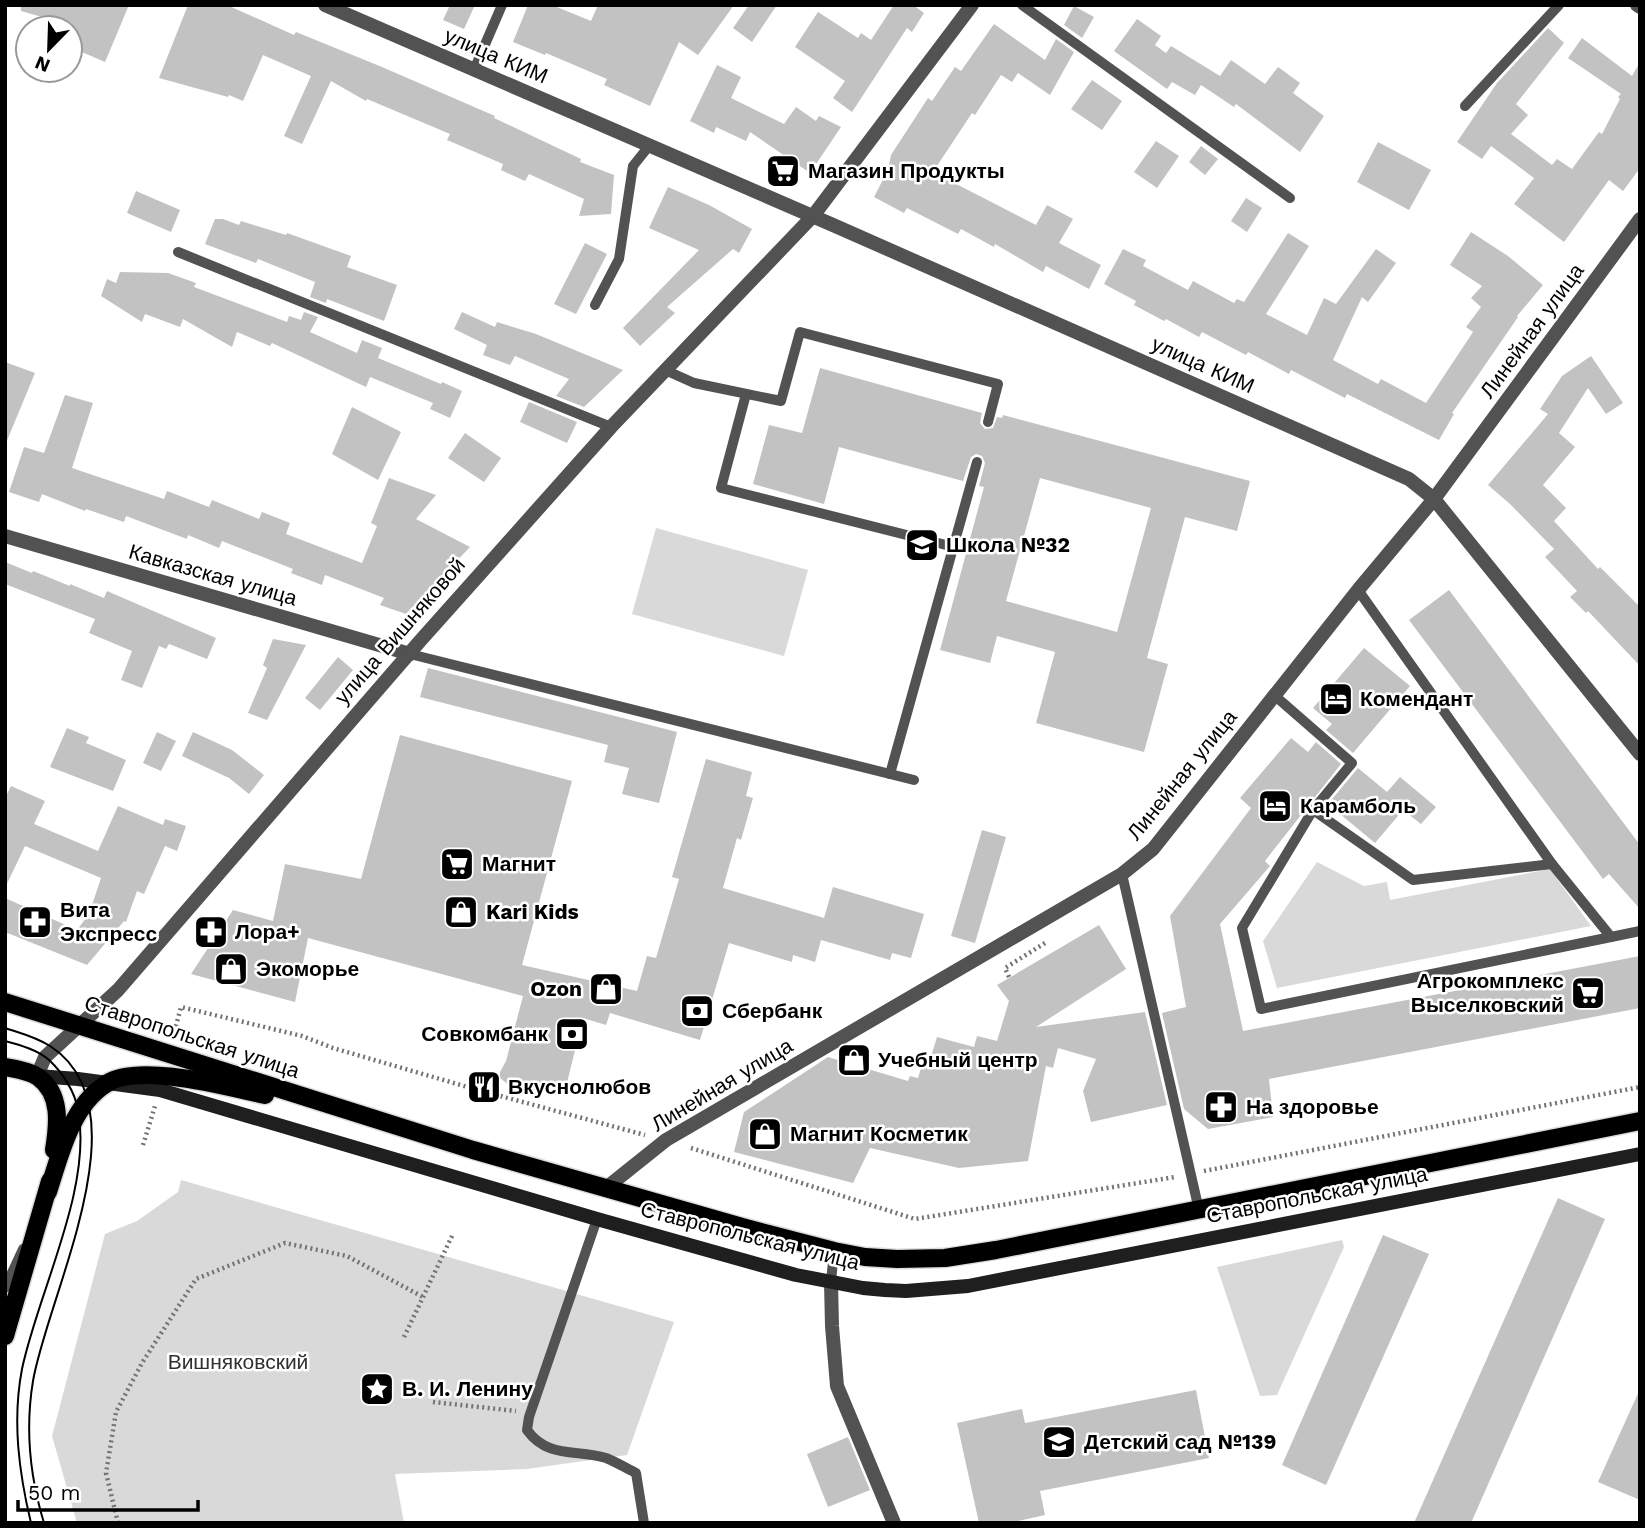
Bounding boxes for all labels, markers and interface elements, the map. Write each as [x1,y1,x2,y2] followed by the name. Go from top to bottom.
[14,14,84,84] north arrow
[441,23,552,88] street label: улица КИМ
[32,51,54,78] text: N
[764,152,802,190] supermarket icon: Магазин Продукты
[808,158,1005,183] place label: Магазин Продукты
[1474,258,1589,403] street label: Линейная улица
[1148,331,1258,398] street label: улица КИМ
[903,526,941,564] school or university icon: Школа №32
[946,532,1070,557] place label: Школа №32
[126,539,300,611] street label: Кавказская улица
[329,552,470,709] street label: улица Вишняковой
[1317,680,1355,718] hotel icon: Комендант
[1360,686,1473,711] place label: Комендант
[1122,704,1242,845] street label: Линейная улица
[1256,787,1294,825] hotel icon: Карамболь
[1300,793,1416,818] place label: Карамболь
[438,845,476,883] supermarket icon: Магнит
[482,851,556,876] place label: Магнит
[442,893,480,931] shop icon: Kari Kids
[60,897,157,946] place label: Вита Экспресс
[486,899,579,924] place label: Kari Kids
[16,903,54,941] pharmacy icon: Вита Экспресс
[192,913,230,951] pharmacy icon: Лора+
[235,919,300,944] place label: Лора+
[212,950,250,988] shop icon: Экоморье
[256,956,359,981] place label: Экоморье
[1411,968,1564,1017] place label: Агрокомплекс Выселковский
[587,970,625,1008] shop icon: Ozon
[1569,974,1607,1012] supermarket icon: Агрокомплекс Выселковский
[530,976,582,1001] place label: Ozon
[81,990,303,1083] street label: Ставропольская улица
[678,992,716,1030] bank icon: Сбербанк
[722,998,823,1023] place label: Сбербанк
[553,1015,591,1053] bank icon: Совкомбанк
[421,1021,548,1046] place label: Совкомбанк
[647,1032,797,1137] street label: Линейная улица
[835,1041,873,1079] shop icon: Учебный центр
[878,1047,1038,1072] place label: Учебный центр
[465,1068,503,1106] restaurant icon: Вкуснолюбов
[508,1074,651,1099] place label: Вкуснолюбов
[1202,1088,1240,1126] pharmacy icon: На здоровье
[1246,1094,1379,1119] place label: На здоровье
[746,1115,784,1153] shop icon: Магнит Косметик
[790,1121,968,1146] place label: Магнит Косметик
[1204,1161,1430,1228] street label: Ставропольская улица
[638,1196,862,1275] street label: Ставропольская улица
[168,1349,308,1374] park label: Вишняковский
[358,1370,396,1408] place icon: В. И. Ленину
[402,1376,533,1401] place label: В. И. Ленину
[1040,1423,1078,1461] school or university icon: Детский сад №139
[1084,1429,1276,1454] place label: Детский сад №139
[18,1468,198,1512] scale bar
[28,1480,80,1505] text: 50 m

